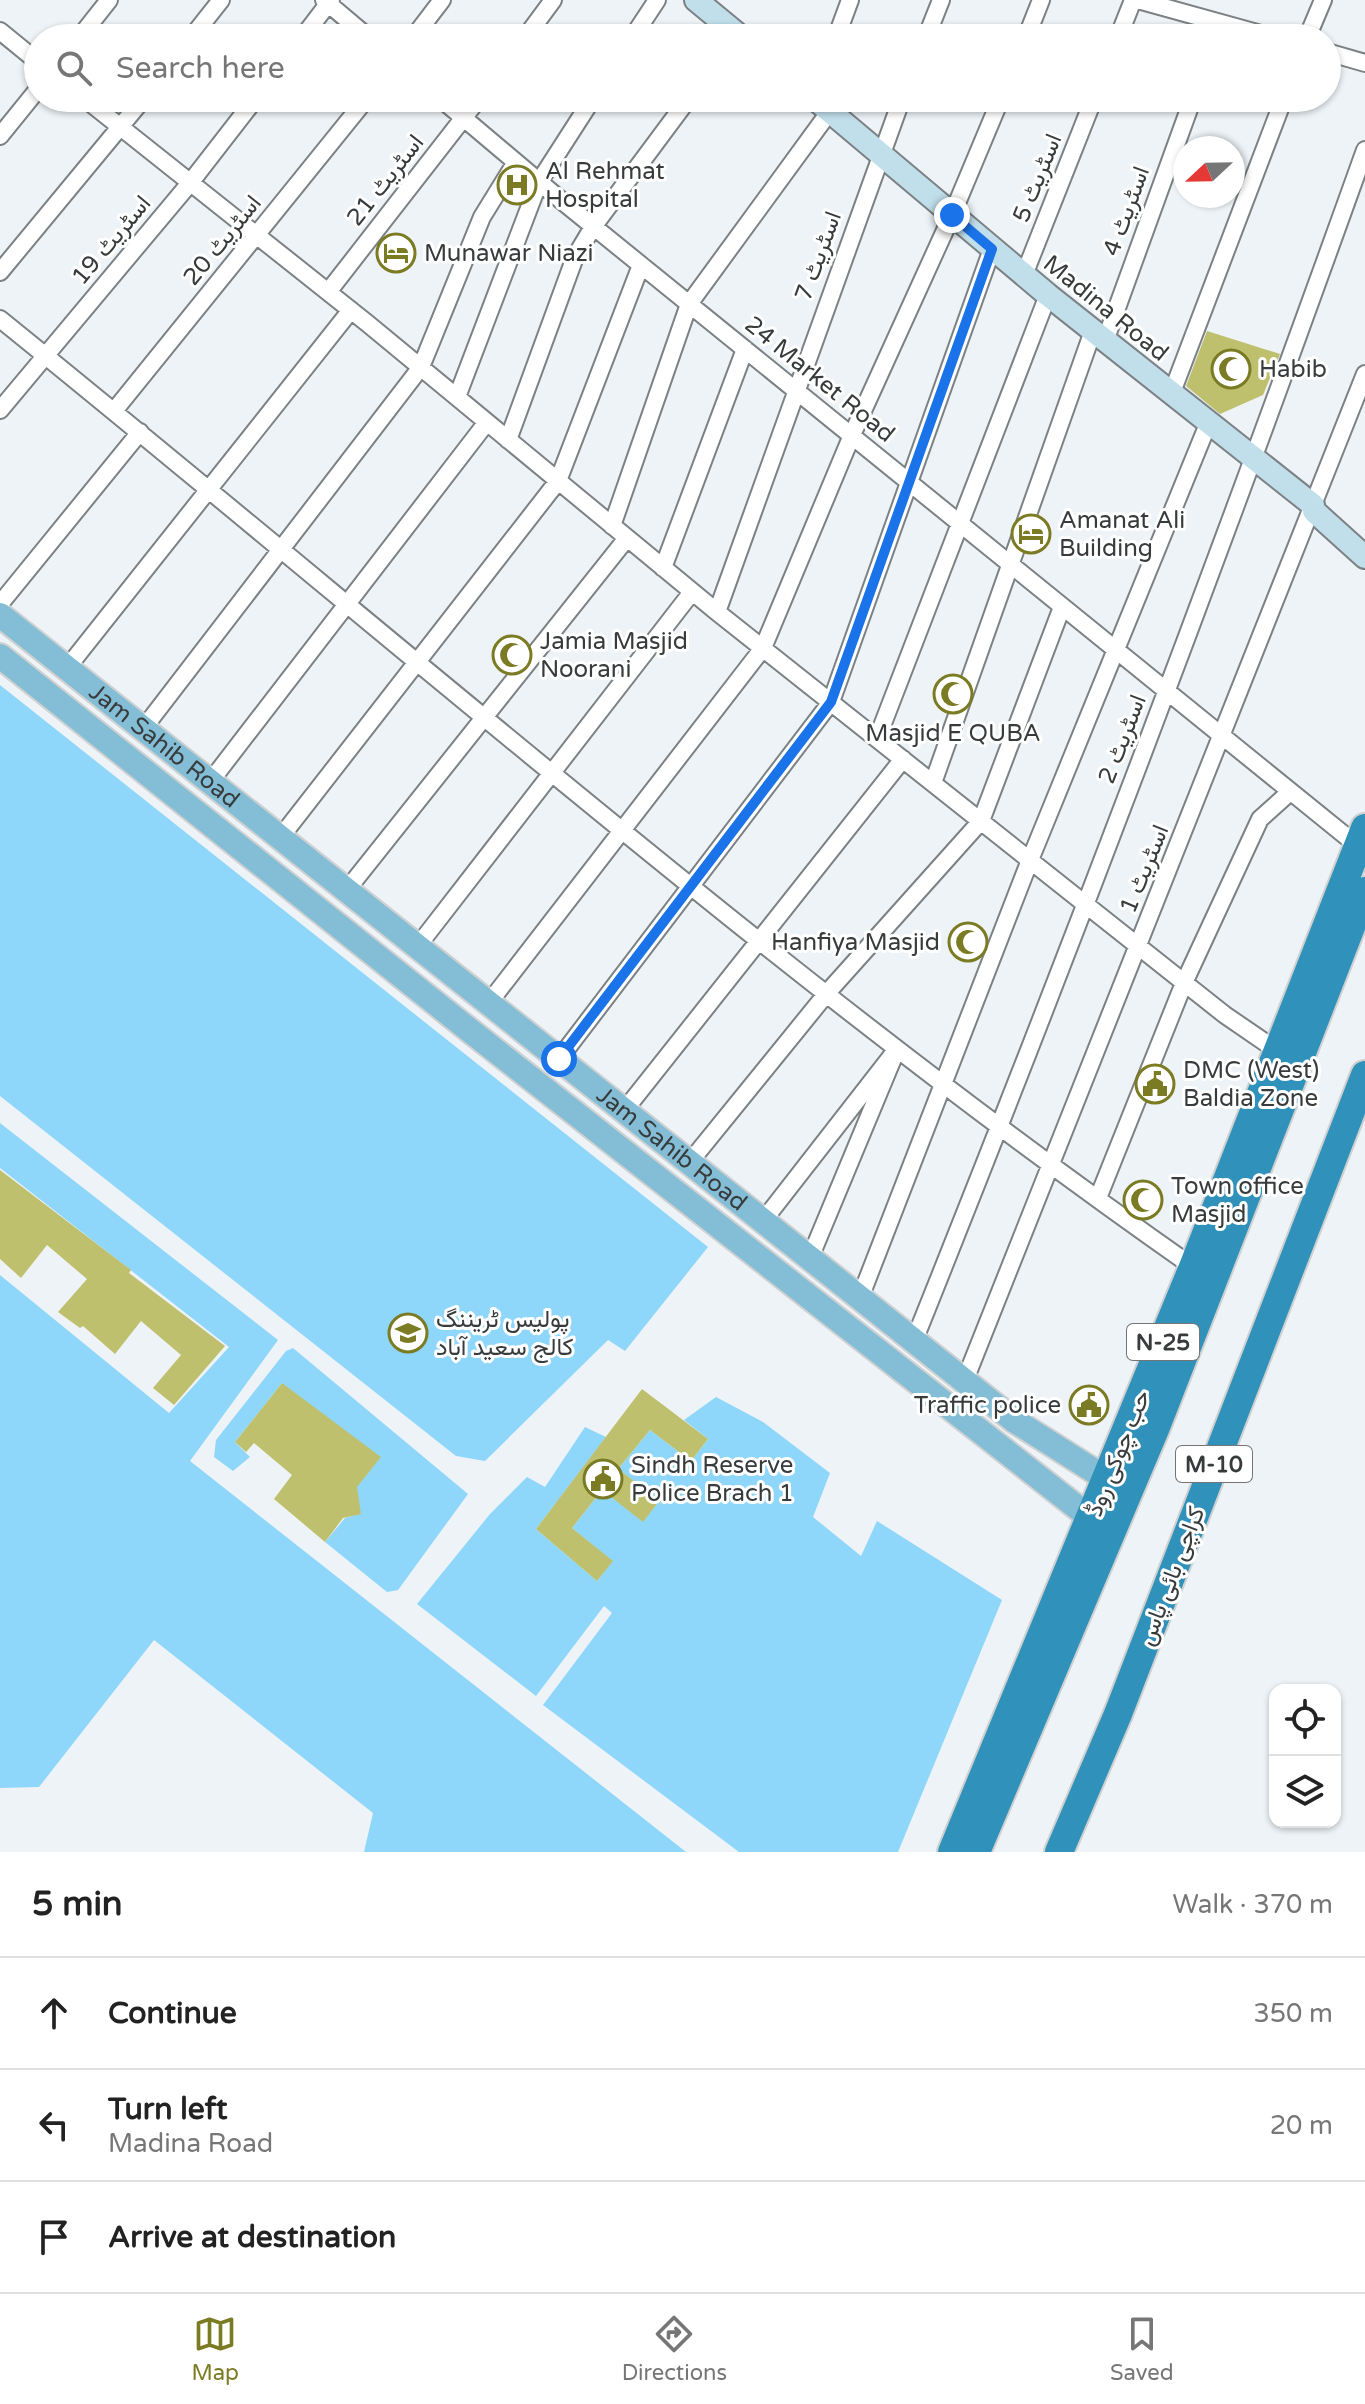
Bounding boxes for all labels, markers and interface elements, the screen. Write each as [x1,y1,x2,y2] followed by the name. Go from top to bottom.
[24,24,1341,112] search box
[52,46,96,90] icon: search
[116,50,285,87] text: Search here
[341,129,430,232] street label: اسٹریٹ 21
[1007,130,1068,227] street label: اسٹریٹ 5
[1173,136,1245,208] north arrow
[545,157,665,214] place label: Al Rehmat Hospital
[1097,163,1156,260] street label: اسٹریٹ 4
[496,164,538,206] hospital icon: Al Rehmat Hospital
[177,189,268,291] street label: اسٹریٹ 20
[66,190,157,291] street label: اسٹریٹ 19
[934,197,970,233] route end
[789,208,848,305] street label: اسٹریٹ 7
[375,232,417,274] hotel icon: Munawar Niazi
[424,239,594,268] place label: Munawar Niazi
[1037,249,1174,368] street label: Madina Road
[739,310,900,449] street label: 24 Market Road
[1210,348,1252,390] mosque icon: Habib
[1259,355,1327,384] place label: Habib
[1059,506,1185,563] place label: Amanat Ali Building
[1010,513,1052,555] hotel icon: Amanat Ali Building
[540,627,688,684] place label: Jamia Masjid Noorani
[491,634,533,676] mosque icon: Jamia Masjid Noorani
[932,673,974,715] mosque icon: Masjid E QUBA
[83,678,245,814] street label: Jam Sahib Road
[1092,691,1153,788] street label: اسٹریٹ 2
[865,719,1041,748] place label: Masjid E QUBA
[1114,821,1175,918] street label: اسٹریٹ 1
[947,921,989,963] mosque icon: Hanfiya Masjid
[771,928,940,957] place label: Hanfiya Masjid
[541,1041,577,1077] route start
[1183,1056,1319,1113] place label: DMC (West) Baldia Zone
[1134,1063,1176,1105] public building icon: DMC (West) Baldia Zone
[591,1080,753,1217] street label: Jam Sahib Road
[1171,1172,1304,1229] place label: Town office Masjid
[1122,1179,1164,1221] mosque icon: Town office Masjid
[436,1305,573,1364] place label: پولیس ٹریننگ کالج سعید آباد
[387,1312,429,1354] school or university icon: پولیس ٹریننگ کالج سعید آباد
[1127,1324,1199,1360] road number: N-25
[1068,1384,1110,1426] public building icon: Traffic police
[1080,1386,1158,1521] street label: حب چوکی روڈ
[914,1391,1061,1420] place label: Traffic police
[1176,1446,1252,1482] road number: M-10
[631,1451,794,1508] place label: Sindh Reserve Police Brach 1
[582,1458,624,1500] public building icon: Sindh Reserve Police Brach 1
[1132,1503,1212,1650] street label: کراچی بائی پاس
[1269,1684,1341,1828] map controls
[1269,1684,1341,1756] button: locate
[1269,1756,1341,1828] button: layers
[32,1884,123,1925] text: 5 min
[1173,1889,1333,1920] text: Walk · 370 m
[32,1991,76,2035] icon: ahead
[108,1995,237,2032] text: Continue
[1253,1998,1333,2029] text: 350 m
[108,2091,227,2128] text: Turn left
[32,2103,76,2147] icon: left
[1270,2110,1333,2141] text: 20 m
[108,2128,273,2159] text: Madina Road
[32,2215,76,2259] icon: arrive
[108,2219,396,2256] text: Arrive at destination
[191,2312,239,2386] tab: Map
[622,2312,727,2386] tab: Directions
[1110,2312,1174,2386] tab: Saved

